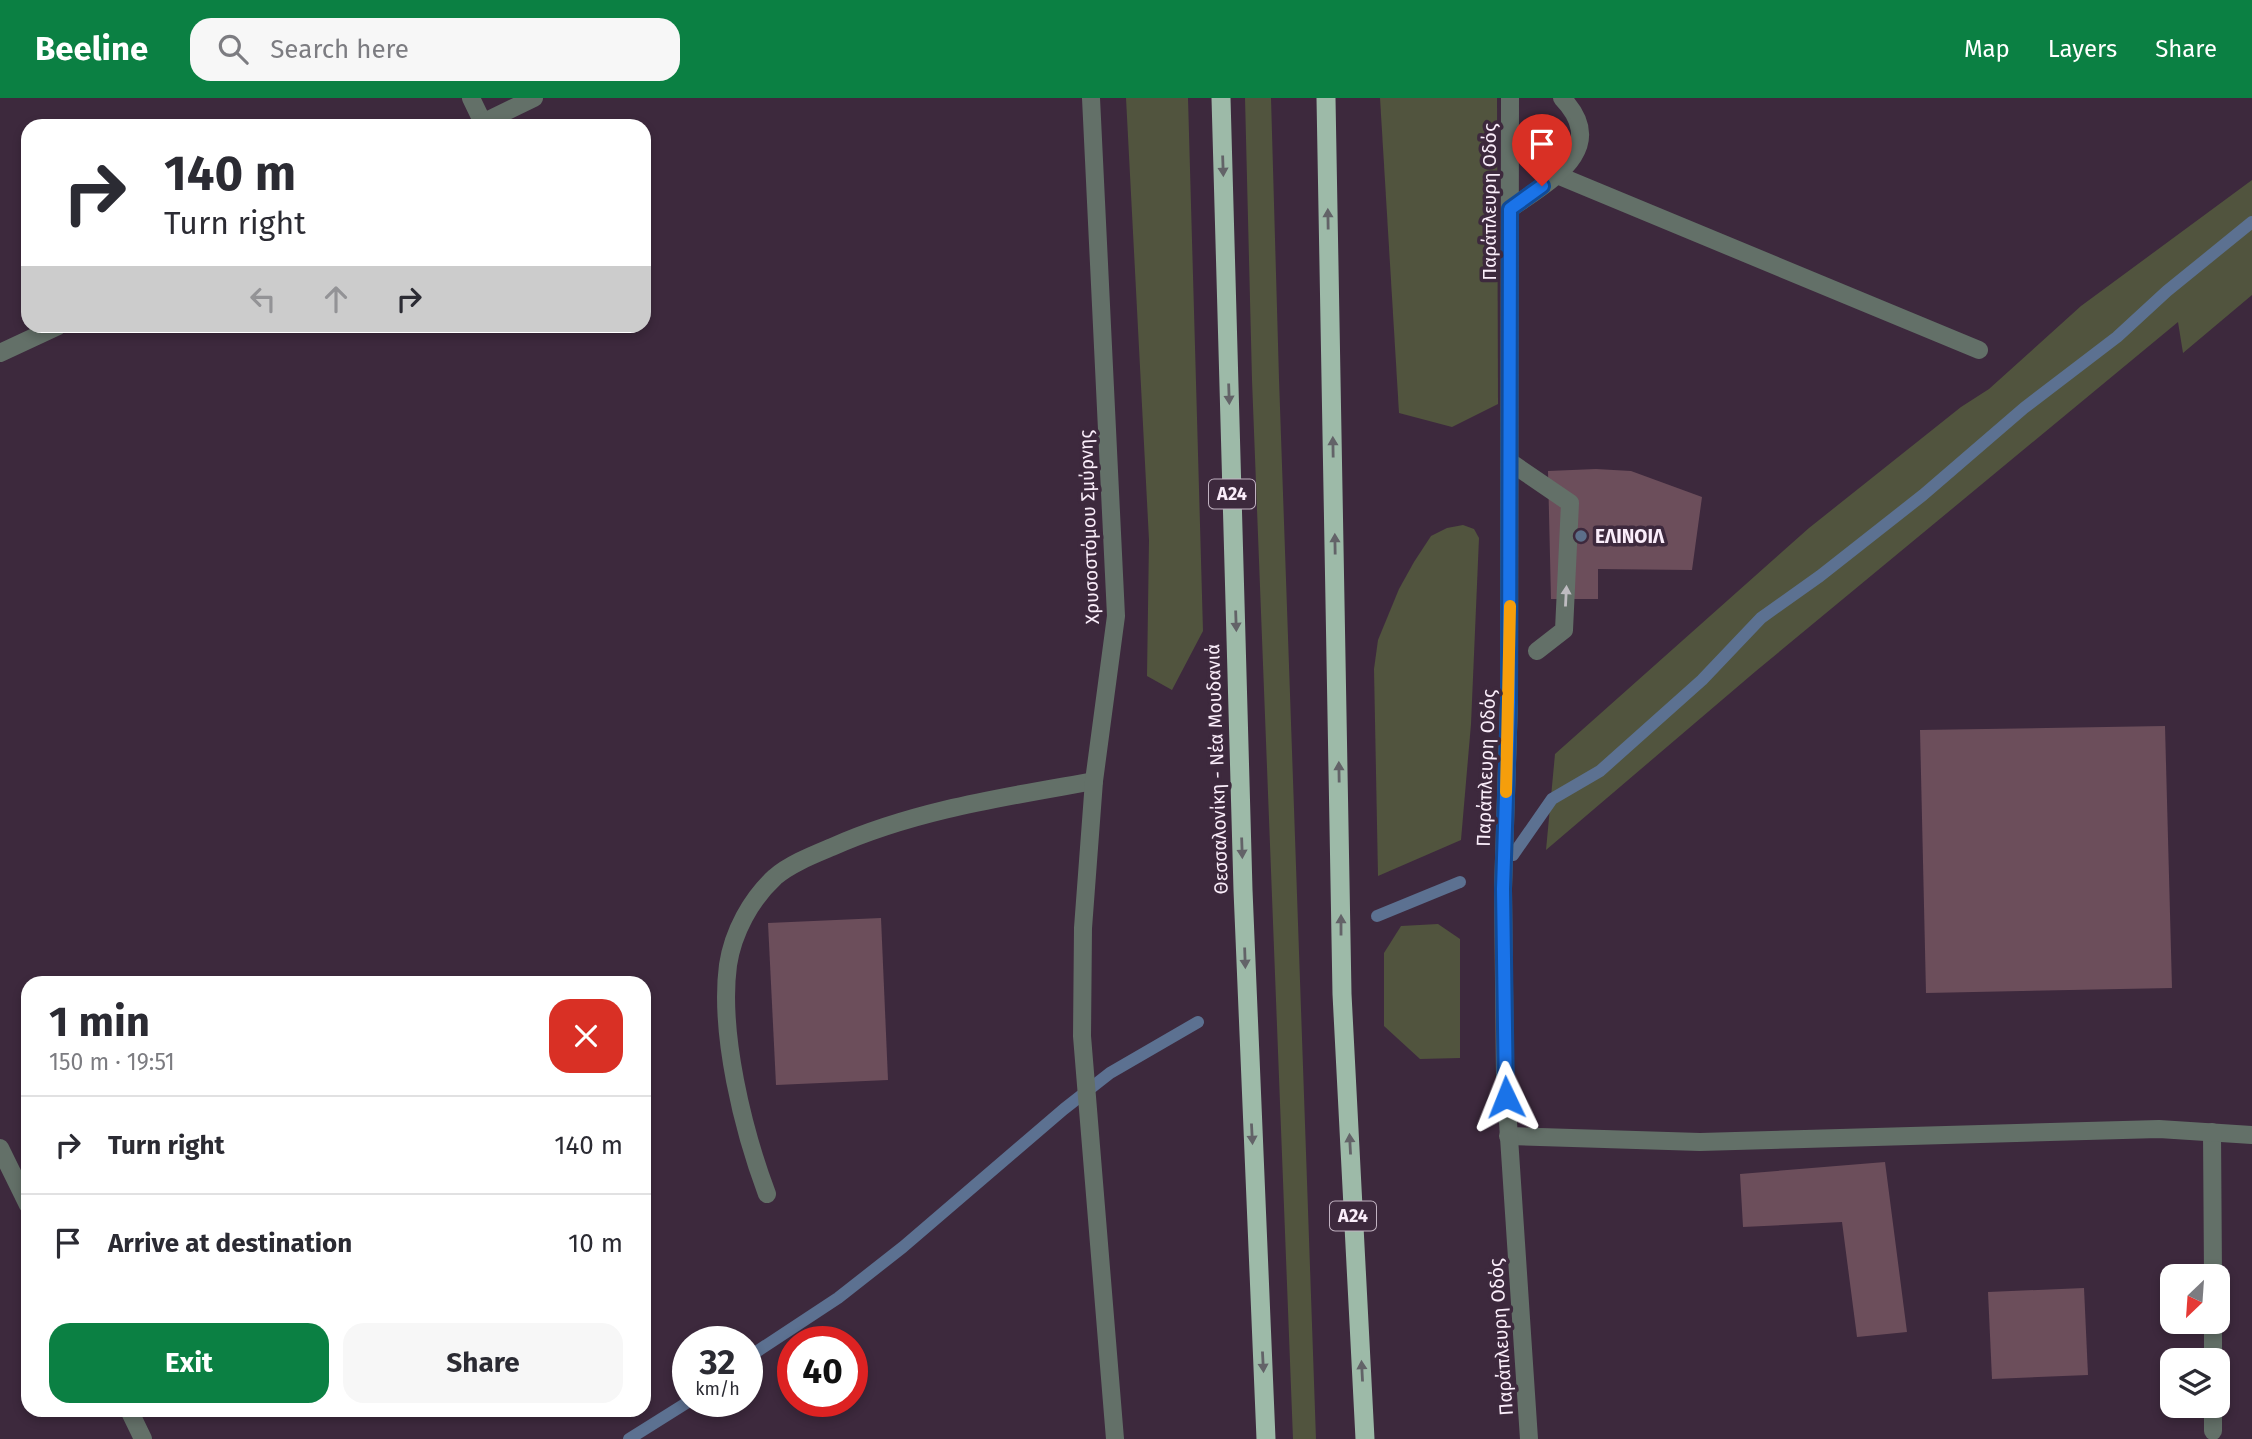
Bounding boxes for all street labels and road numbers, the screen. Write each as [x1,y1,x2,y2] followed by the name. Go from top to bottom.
[1478,123,1501,281] street label: Παράπλευρη Οδός
[1074,429,1104,625] street label: Χρυσοστόμου Σμύρνης
[1209,480,1255,508] road number: Α24
[1201,643,1233,895] street label: Θεσσαλονίκη - Νέα Μουδανιά
[1472,689,1500,847] street label: Παράπλευρη Οδός
[1330,1202,1376,1231] road number: Α24
[1484,1257,1518,1416] street label: Παράπλευρη Οδός

